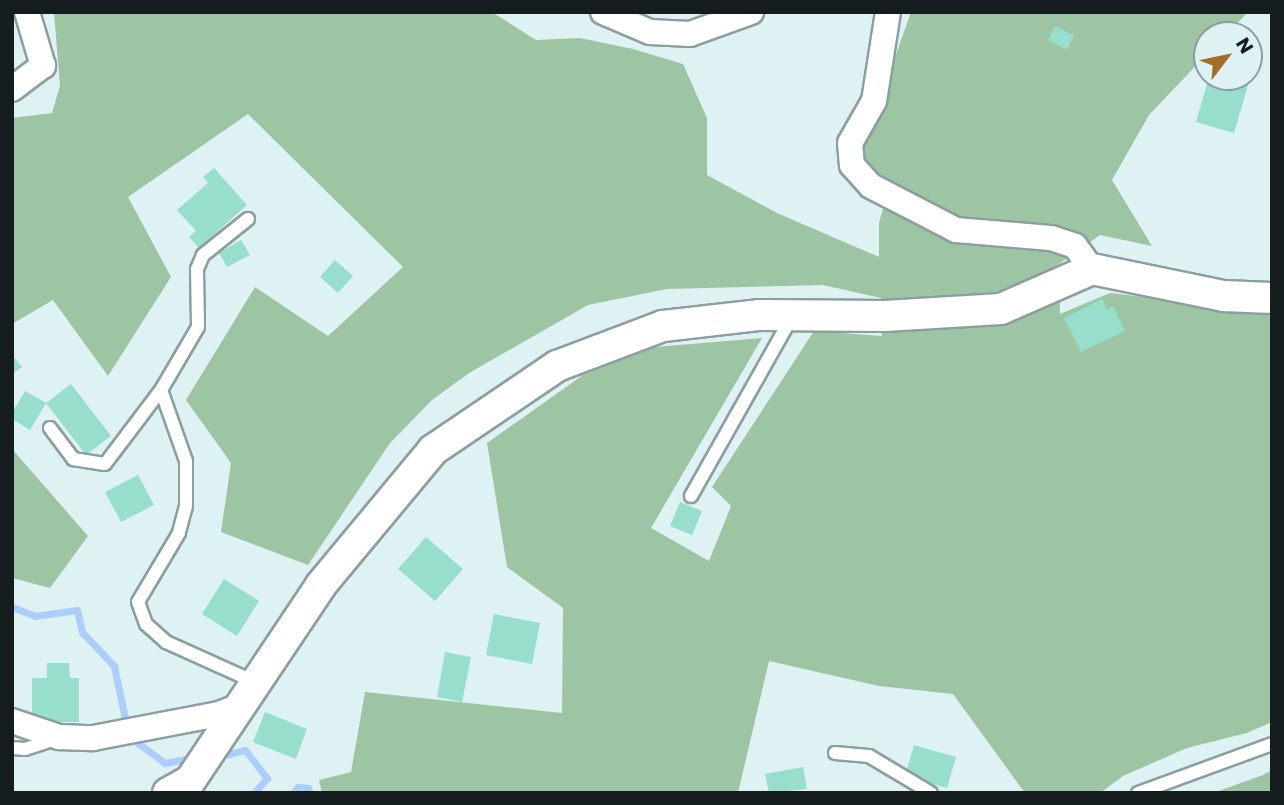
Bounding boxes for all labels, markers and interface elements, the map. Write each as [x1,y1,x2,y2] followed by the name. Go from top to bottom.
[1193,21,1263,91] north arrow
[1229,32,1260,59] text: N

